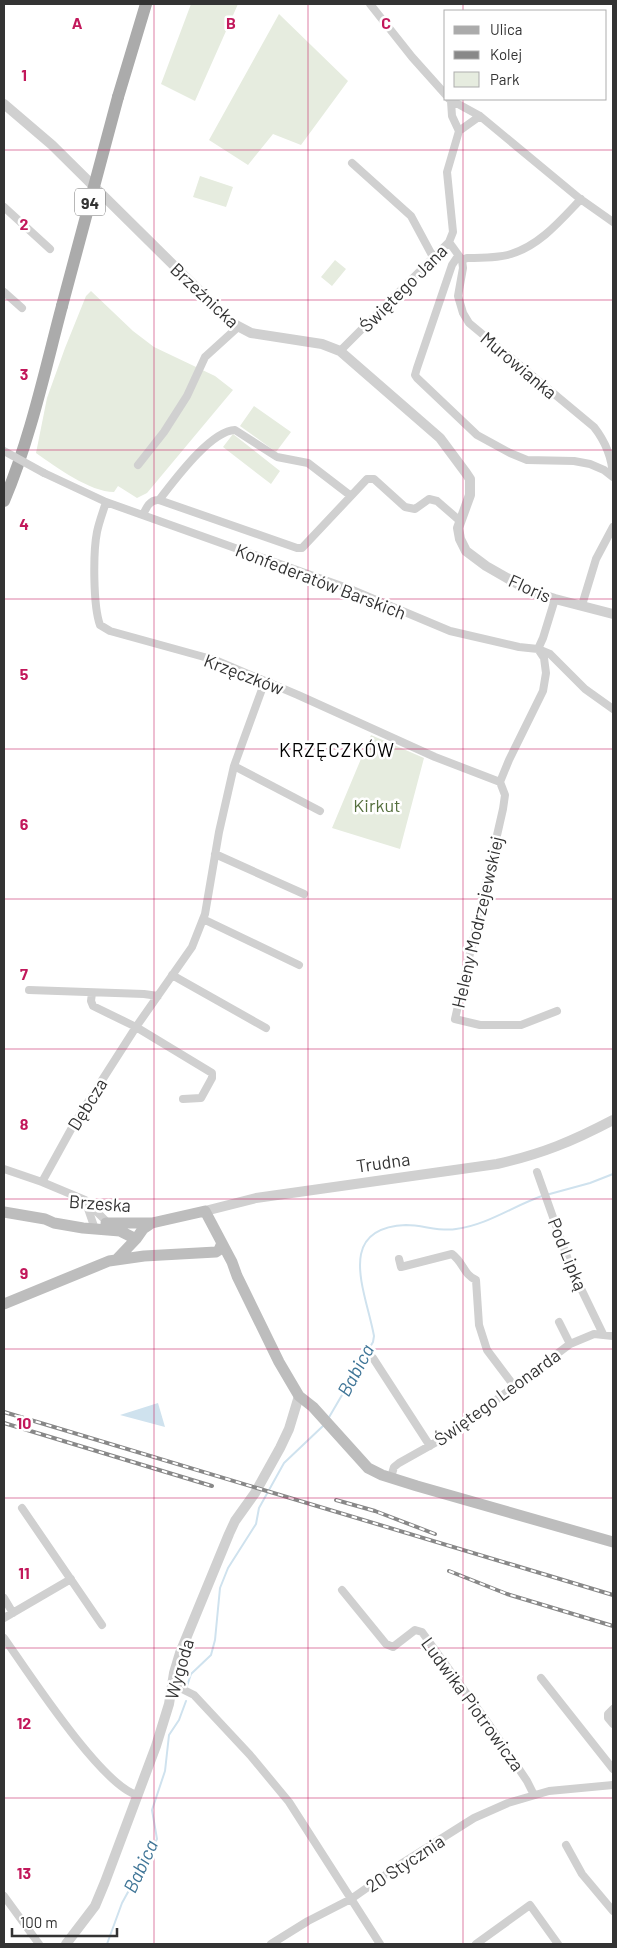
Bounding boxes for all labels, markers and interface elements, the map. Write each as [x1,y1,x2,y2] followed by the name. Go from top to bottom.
[444,10,607,100] legend
[72,13,83,32] text: A
[226,13,236,32] text: B
[381,13,391,32] text: C
[490,20,522,38] text: Ulica
[490,45,522,63] text: Kolej
[21,65,27,84] text: 1
[490,70,520,88] text: Park
[75,188,105,216] road number: 94
[20,214,29,233] text: 2
[355,240,451,336] street label: Świętego Jana
[166,258,244,332] street label: Brzeźnicka
[476,327,562,403] street label: Murowianka
[20,364,28,383] text: 3
[19,514,29,533] text: 4
[233,538,409,624] street label: Konfederatów Barskich
[505,569,555,607] street label: Floris
[201,649,287,699] street label: Krzęczków
[20,664,29,683] text: 5
[279,738,395,761] district label: KRZĘCZKÓW
[353,794,401,816] park label: Kirkut
[20,814,29,833] text: 6
[447,834,507,1010] street label: Heleny Modrzejewskiej
[20,964,28,983] text: 7
[63,1074,111,1134] street label: Dębcza
[20,1114,29,1133] text: 8
[355,1147,411,1177] street label: Trudna
[68,1190,132,1216] street label: Brzeska
[544,1214,592,1294] street label: Pod Lipką
[20,1263,28,1282] text: 9
[332,1340,378,1400] water label: Babica
[430,1344,564,1450] street label: Świętego Leonarda
[17,1413,31,1432] text: 10
[18,1563,30,1582] text: 11
[417,1633,529,1775] street label: Ludwika Piotrowicza
[160,1636,198,1702] street label: Wygoda
[17,1713,31,1732] text: 12
[362,1829,448,1897] street label: 20 Stycznia
[118,1836,162,1896] water label: Babica
[17,1863,31,1882] text: 13
[12,1906,118,1938] scale bar
[20,1913,58,1931] text: 100 m

